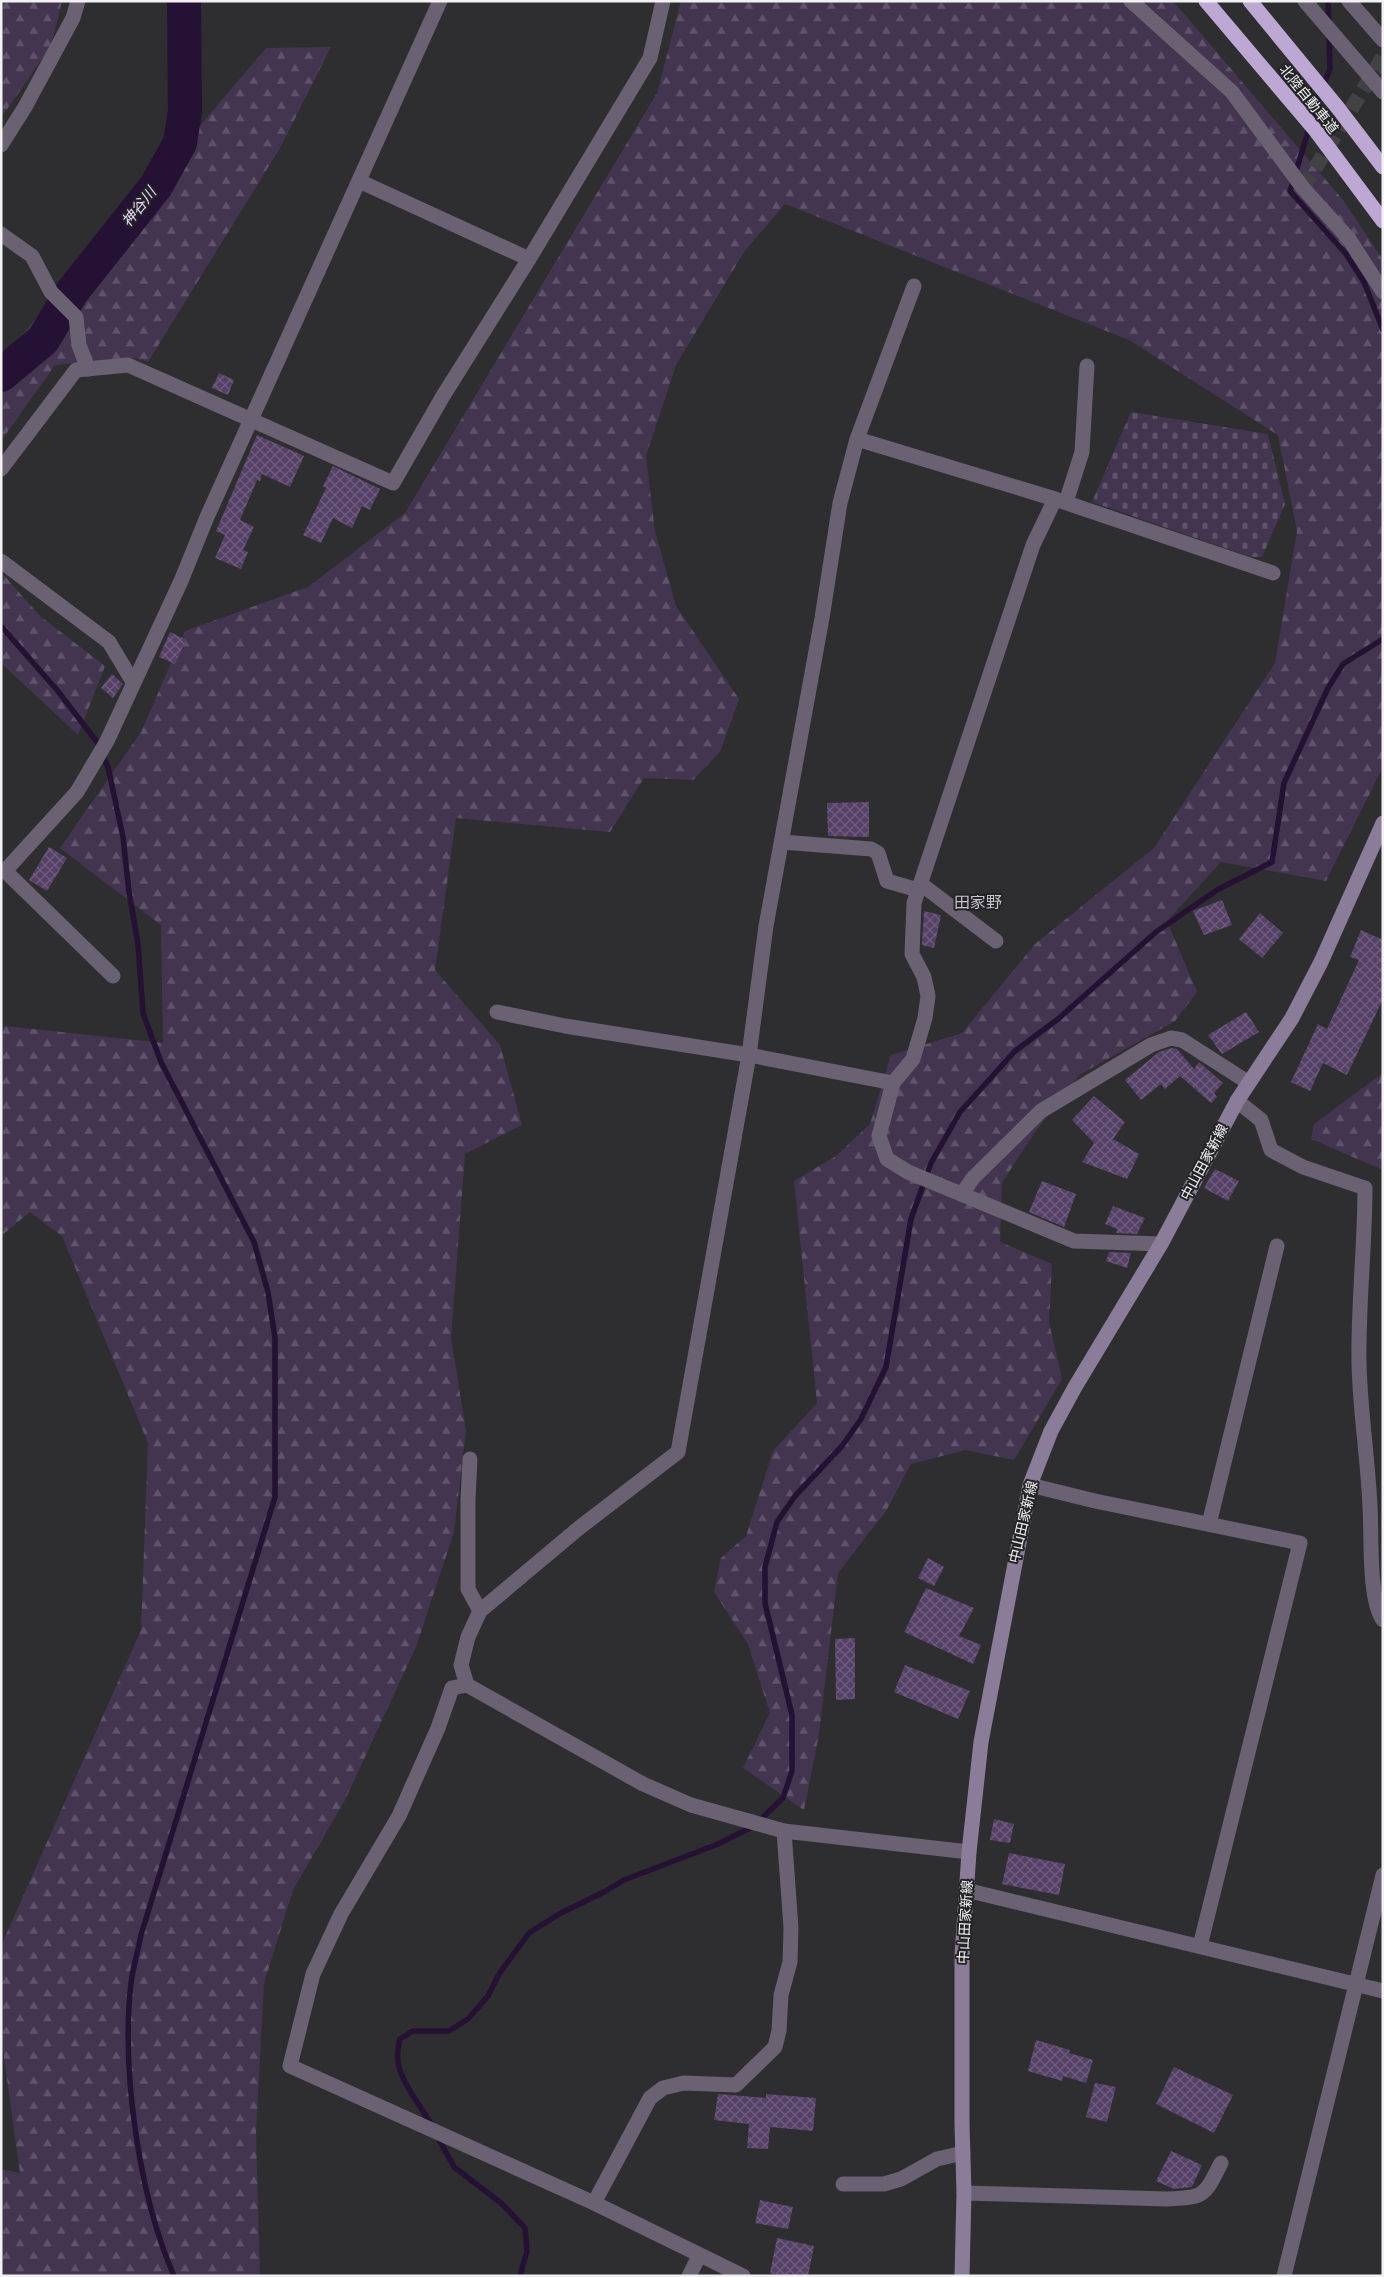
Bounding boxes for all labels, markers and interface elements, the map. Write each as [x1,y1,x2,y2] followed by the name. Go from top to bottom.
[1276,59,1344,137] street label: 北陸自動車道
[116,180,161,230] water label: 神谷川
[954,889,1002,913] district label: 田家野
[1175,1120,1232,1203] street label: 中山田家新線
[1003,1479,1041,1565] street label: 中山田家新線
[952,1879,976,1964] street label: 中山田家新線

